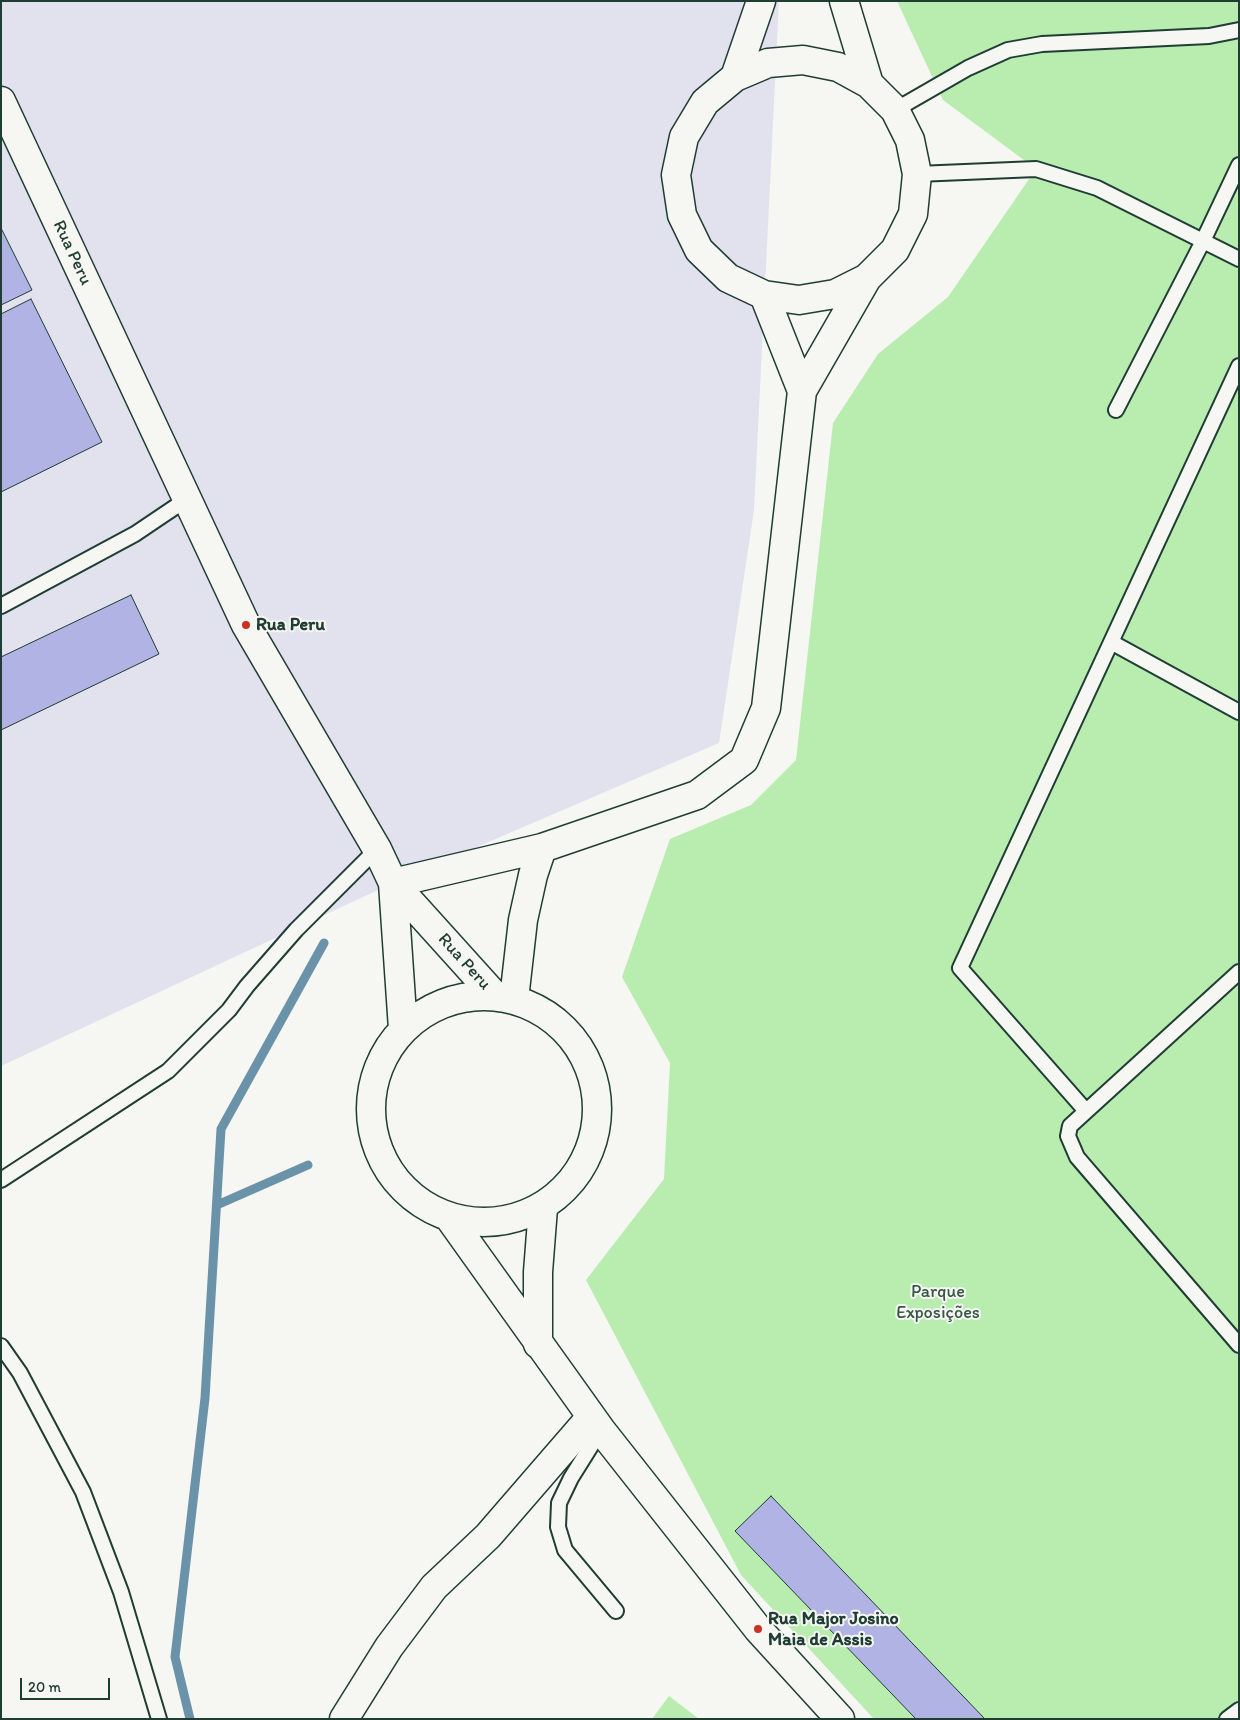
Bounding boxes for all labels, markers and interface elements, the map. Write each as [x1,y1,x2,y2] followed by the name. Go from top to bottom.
[48,217,96,289] street label: Rua Peru
[256,614,325,636] place label: Rua Peru
[240,619,252,631] marker: Rua Peru
[433,929,495,995] street label: Rua Peru
[896,1281,980,1324] park label: Parque Exposições
[768,1608,899,1650] place label: Rua Major Josino Maia de Assis
[752,1623,764,1635] marker: Rua Major Josino Maia de Assis
[22,1668,112,1700] scale bar
[28,1678,61,1696] text: 20 m

